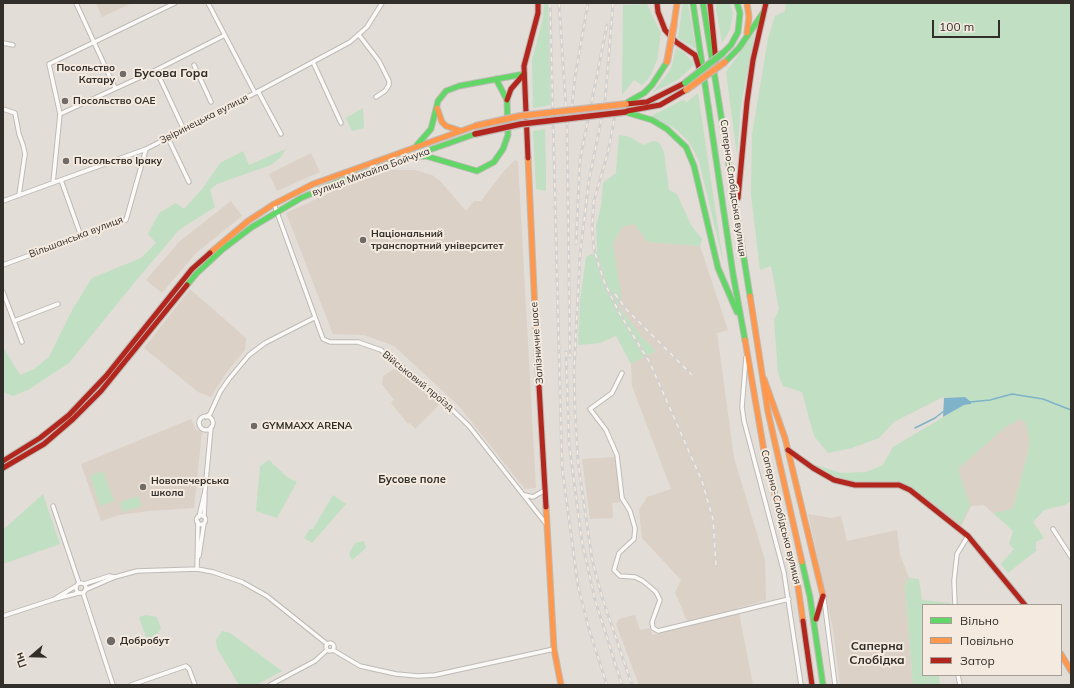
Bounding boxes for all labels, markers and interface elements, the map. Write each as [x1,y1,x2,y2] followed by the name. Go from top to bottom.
[934,12,1002,38] scale bar
[939,19,974,34] text: 100 m
[56,62,115,86] place label: Посольство Катару
[134,66,208,80] district label: Бусова Гора
[118,69,128,79] marker: Посольство Катару
[158,91,250,147] street label: Звіринецька вулиця
[73,95,155,107] place label: Посольство ОАЕ
[60,96,70,106] marker: Посольство ОАЕ
[717,119,749,257] street label: Саперно-Слобідська вулиця
[311,145,431,199] street label: вулиця Михайла Бойчука
[74,155,162,167] place label: Посольство Іраку
[61,156,71,166] marker: Посольство Іраку
[27,214,125,260] street label: Вільшанська вулиця
[371,228,503,252] place label: Національний транспортний університет
[358,235,368,245] marker: Національний транспортний університет
[528,302,546,384] street label: Залізничне шосе
[380,348,456,414] street label: Військовий проїзд
[262,420,352,432] place label: GYMMAXX ARENA
[249,421,259,431] marker: GYMMAXX ARENA
[758,448,804,586] street label: Саперно-Слобідська вулиця
[378,473,446,487] district label: Бусове поле
[151,475,229,498] place label: Новопечерська школа
[138,482,148,492] marker: Новопечерська школа
[922,604,1062,676] legend
[960,613,999,628] text: Вільно
[960,633,1014,648] text: Повільно
[105,635,117,647] marker: Добробут
[120,635,169,647] place label: Добробут
[12,636,52,676] north arrow
[849,639,905,667] district label: Саперна Слобідка
[12,651,30,670] text: Пн
[960,653,995,668] text: Затор

